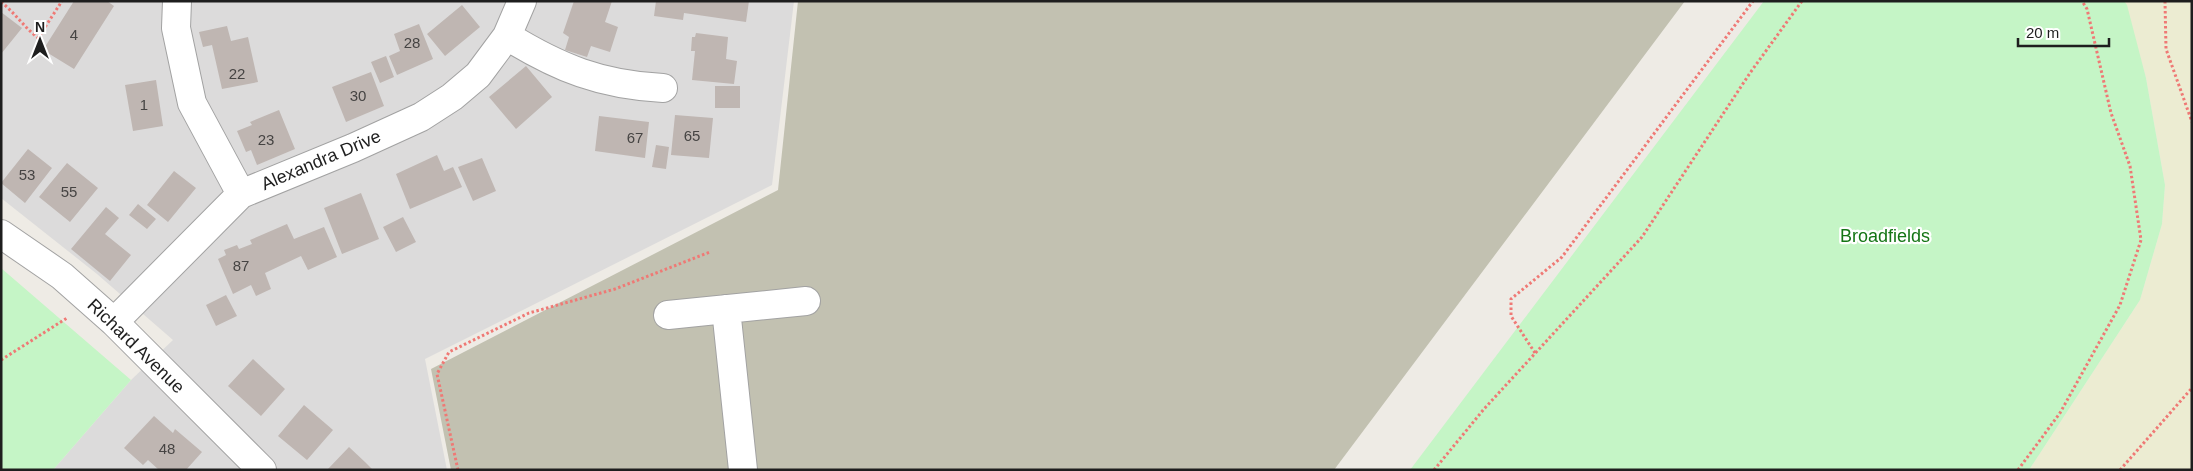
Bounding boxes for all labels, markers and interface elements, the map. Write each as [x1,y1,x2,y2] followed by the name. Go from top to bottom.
[15,15,65,65] north arrow
[2018,15,2109,47] scale bar
[35,19,45,35] text: N
[2026,24,2059,41] text: 20 m
[70,26,78,43] house number: 4
[404,34,420,51] house number: 28
[229,65,245,82] house number: 22
[350,87,366,104] house number: 30
[140,96,148,113] house number: 1
[258,126,384,194] street label: Alexandra Drive
[684,127,700,144] house number: 65
[627,129,643,146] house number: 67
[258,131,274,148] house number: 23
[19,166,35,183] house number: 53
[61,183,77,200] house number: 55
[1840,226,1930,246] park label: Broadfields
[233,257,249,274] house number: 87
[83,295,189,397] street label: Richard Avenue
[159,440,175,457] house number: 48

